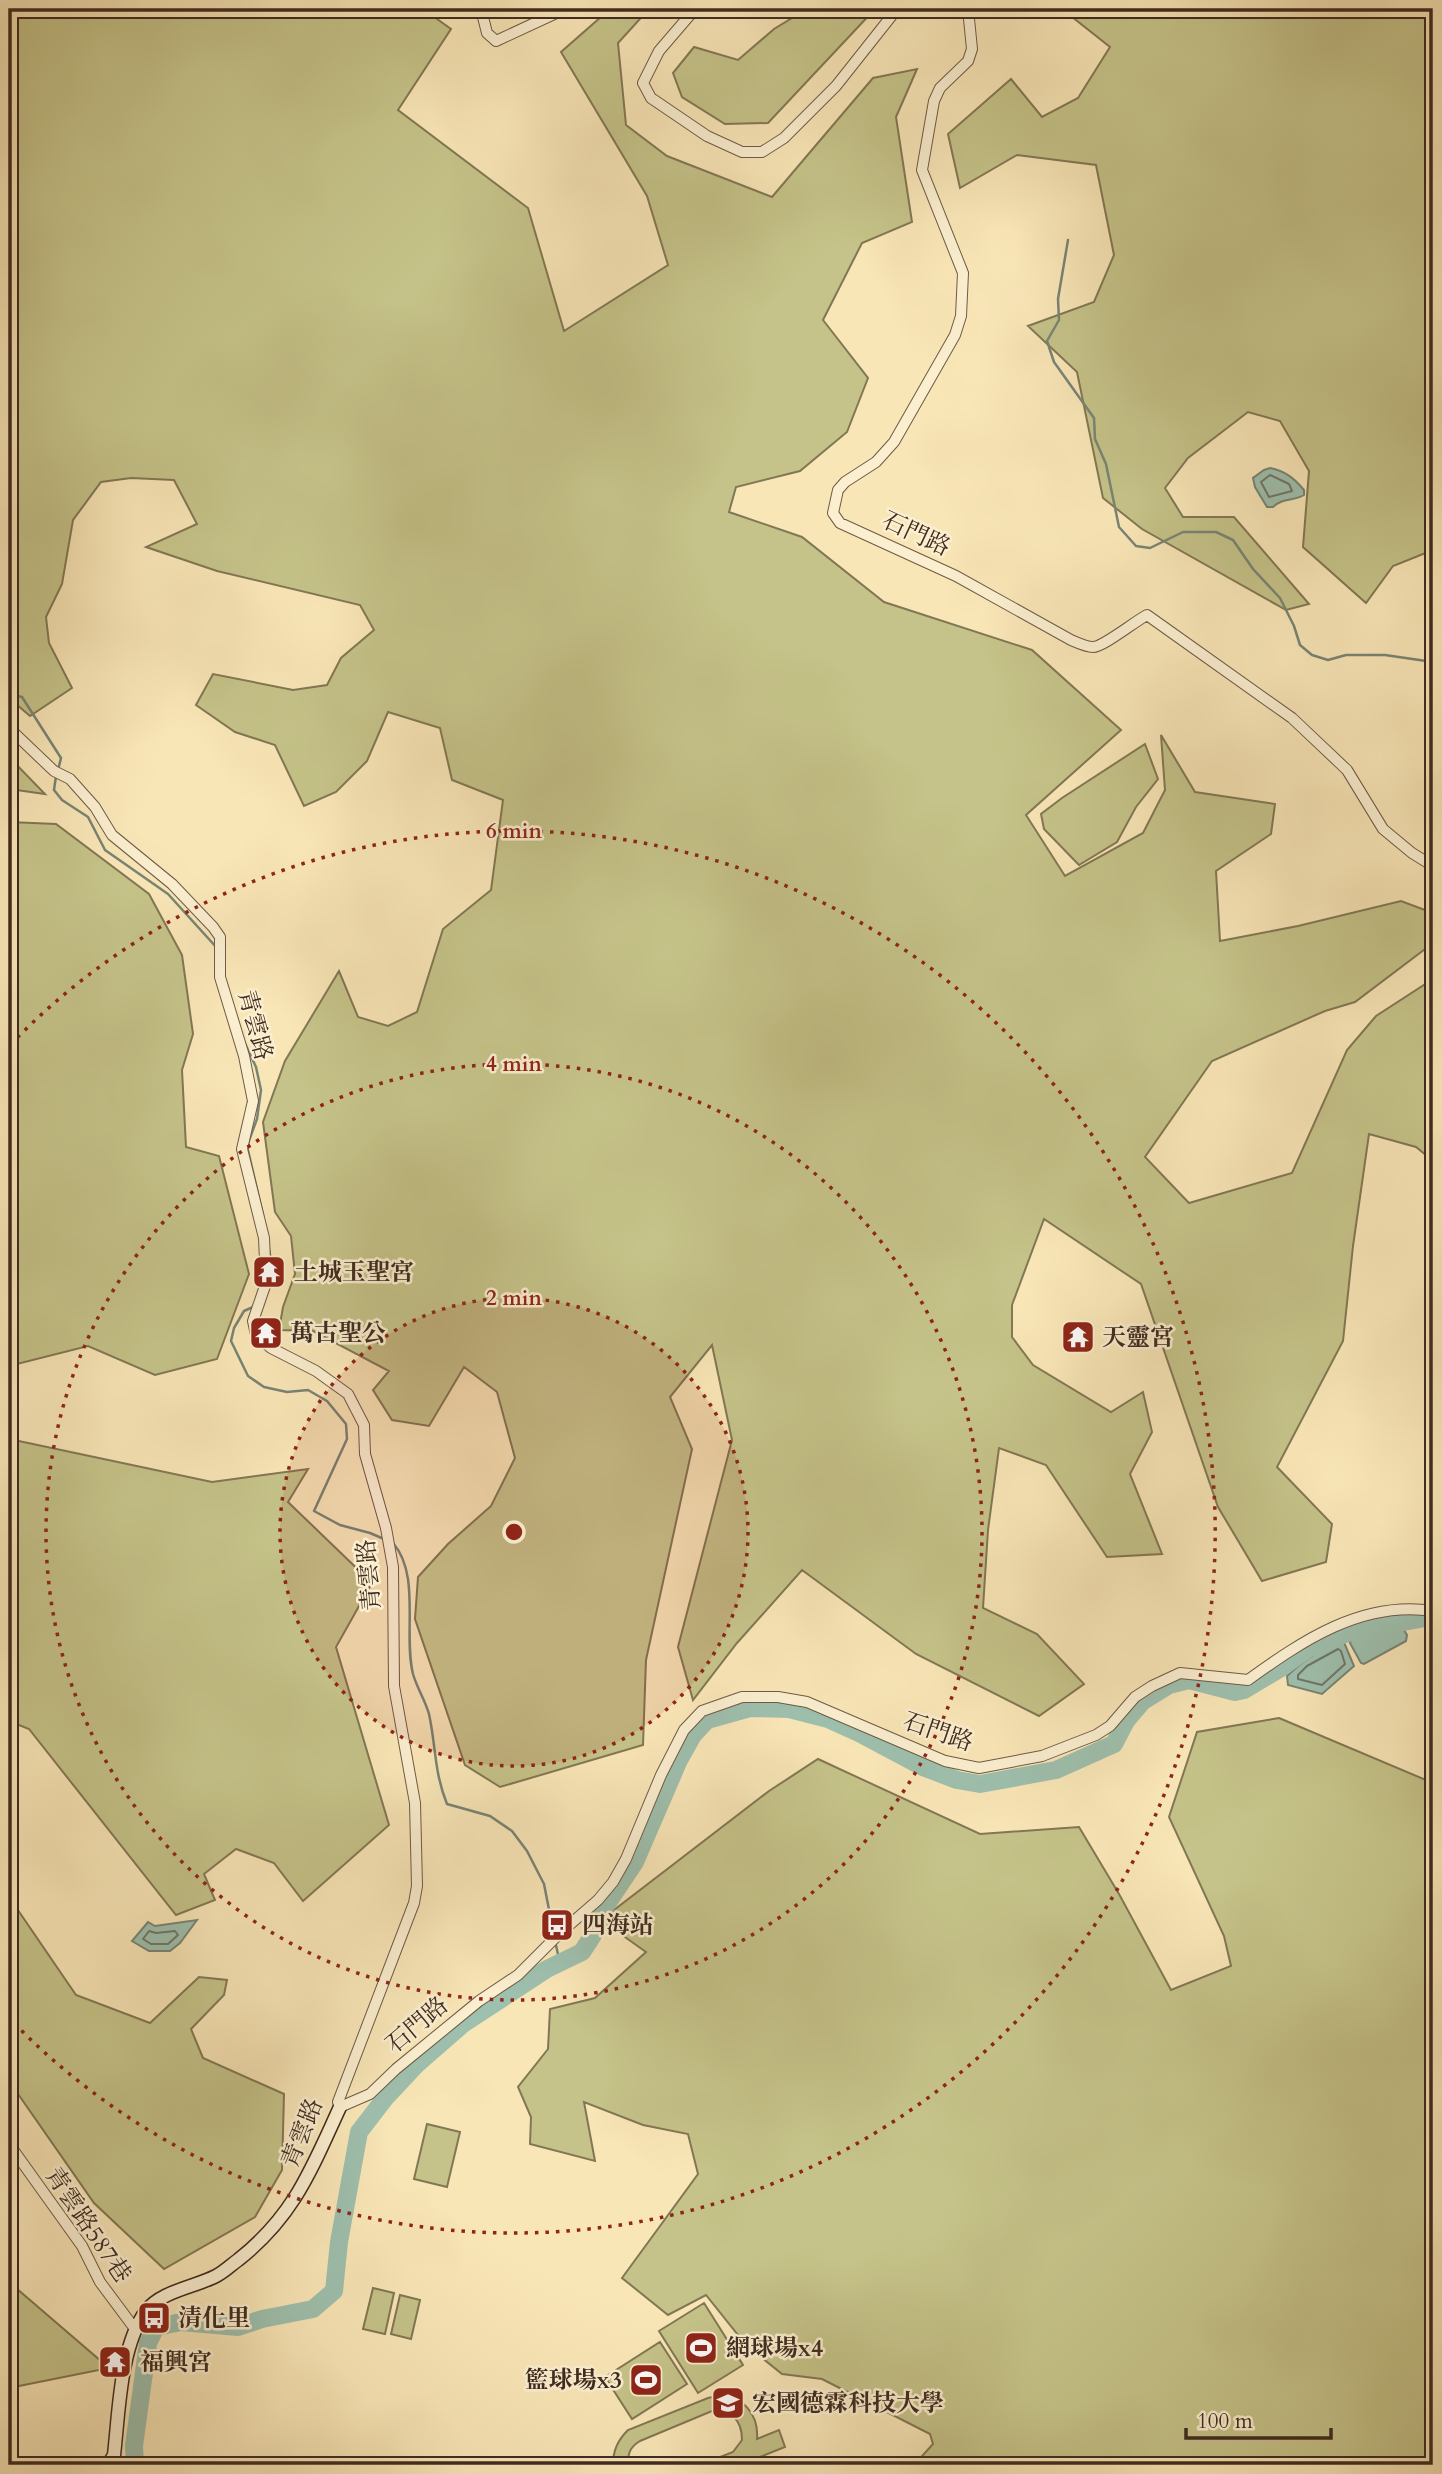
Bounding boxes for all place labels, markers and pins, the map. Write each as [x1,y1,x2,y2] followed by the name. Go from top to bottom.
[250,1253,288,1291] temple icon: 土城玉聖宮
[294,1256,414,1289] place label: 土城玉聖宮
[247,1314,285,1352] temple icon: 萬古聖公
[290,1317,386,1350] place label: 萬古聖公
[1059,1318,1097,1356] temple icon: 天靈宮
[1102,1321,1174,1354] place label: 天靈宮
[502,1520,526,1544] centre of rings
[538,1906,576,1944] bus stop icon: 四海站
[582,1909,654,1942] place label: 四海站
[135,2299,173,2337] bus stop icon: 清化里
[178,2302,250,2335] place label: 清化里
[682,2329,720,2367] sports icon: 網球場x4
[726,2332,823,2365] place label: 網球場x4
[96,2343,134,2381] temple icon: 福興宮
[140,2346,212,2379] place label: 福興宮
[627,2361,665,2399] sports icon: 籃球場x3
[525,2364,622,2397] place label: 籃球場x3
[709,2384,747,2422] school or university icon: 宏國德霖科技大學
[752,2387,944,2420] place label: 宏國德霖科技大學

